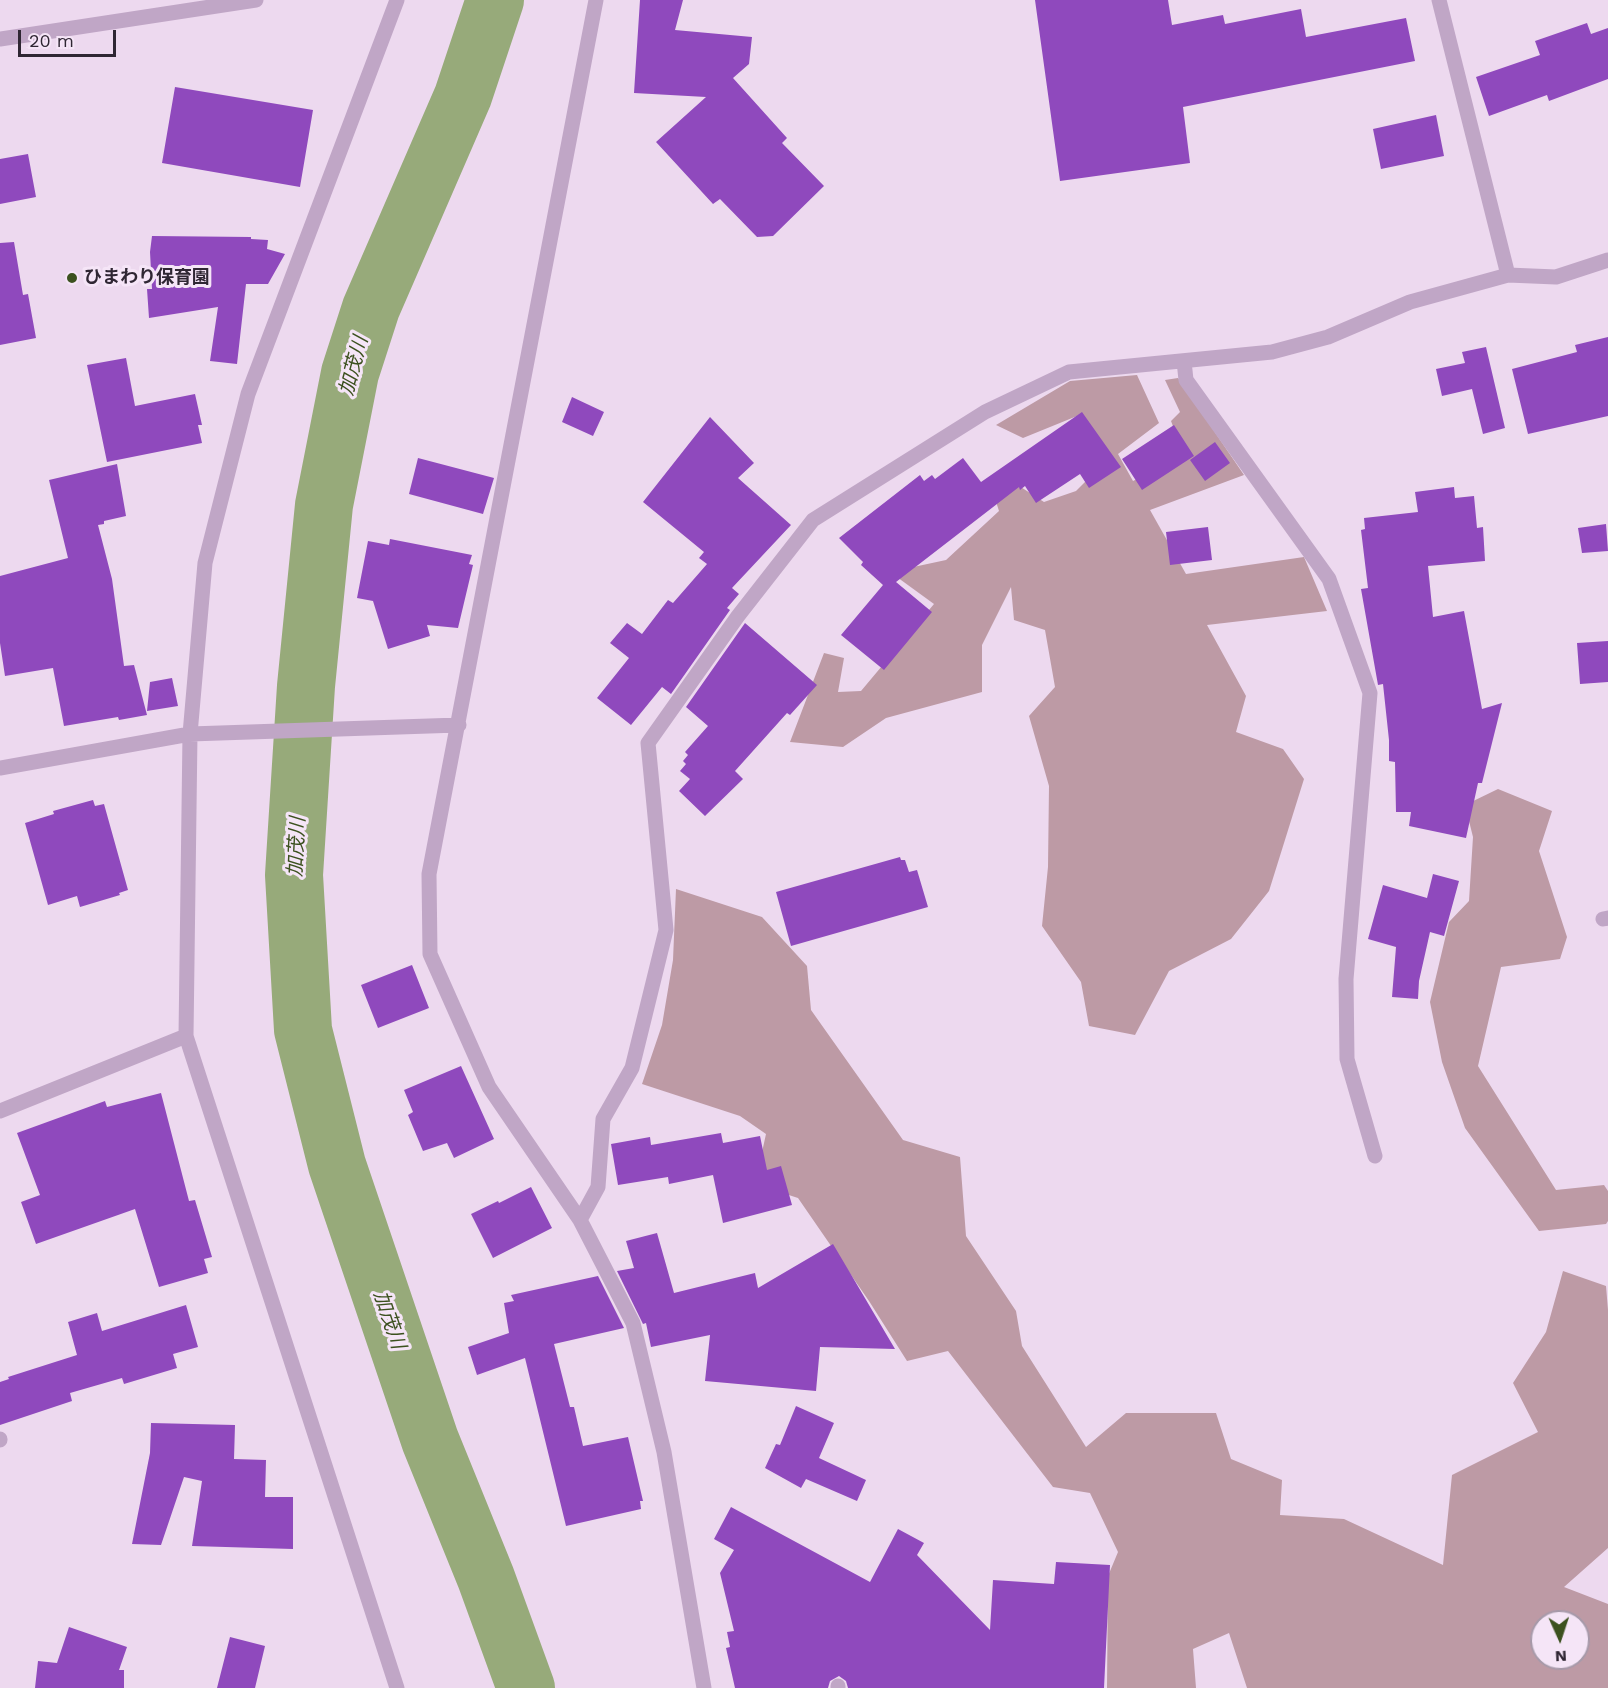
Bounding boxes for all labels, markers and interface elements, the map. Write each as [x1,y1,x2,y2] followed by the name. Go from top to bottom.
[21,18,118,56] scale bar
[29,30,74,51] text: 20 m
[84,267,210,289] place label: ひまわり保育園
[65,271,79,285] marker: ひまわり保育園
[335,334,373,398] water label: 加茂川
[283,816,311,878] water label: 加茂川
[368,1288,410,1352] water label: 加茂川
[1530,1610,1590,1670] north arrow
[1554,1647,1567,1666] text: N

